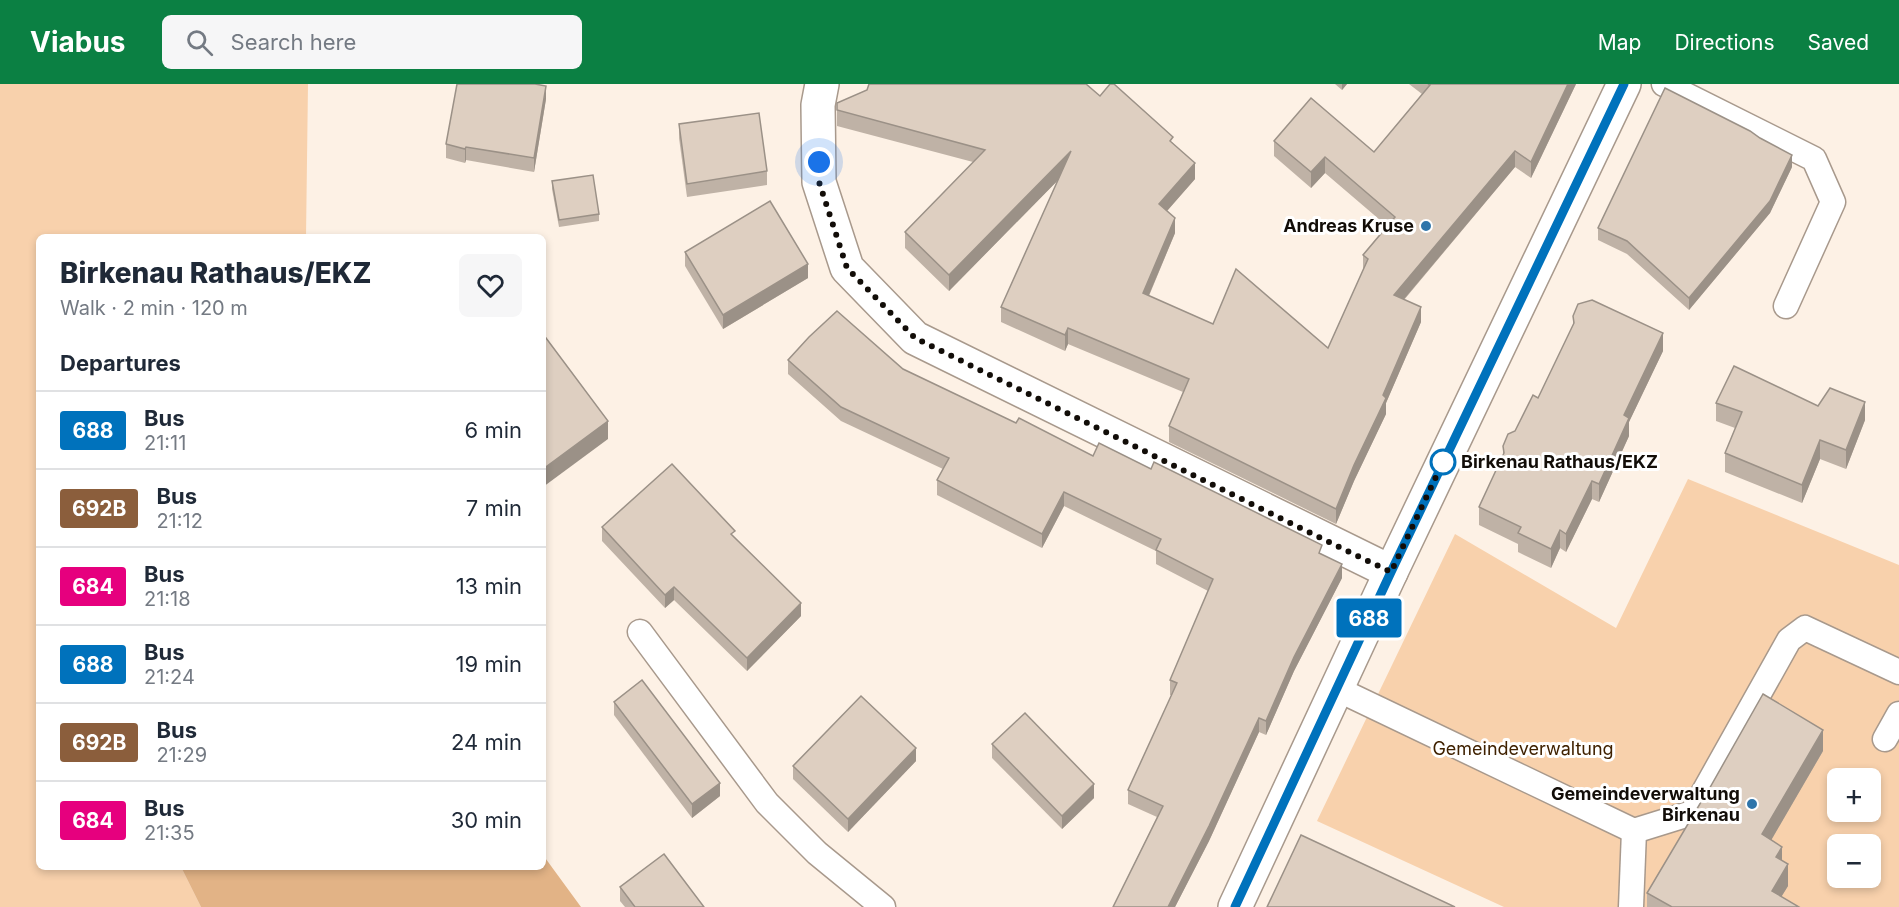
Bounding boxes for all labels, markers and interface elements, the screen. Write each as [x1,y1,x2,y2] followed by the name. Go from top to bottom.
[162,15,582,69] search box
[30,25,126,59] text: Viabus
[183,26,216,59] icon: search
[231,29,356,55] text: Search here
[1598,30,1641,55] text: Map
[1674,30,1775,55] text: Directions
[1808,30,1869,55] text: Saved
[804,147,834,177] your location
[1283,215,1414,236] place label: Andreas Kruse
[1419,219,1433,233] marker: Andreas Kruse
[459,254,522,317] button: heart
[60,256,371,290] text: Birkenau Rathaus/EKZ
[60,296,248,320] text: Walk · 2 min · 120 m
[60,350,181,376] text: Departures
[144,405,185,431] text: Bus
[465,417,522,443] text: 6 min
[73,418,113,443] text: 688
[144,431,186,455] text: 21:11
[1430,449,1456,475] marker: Birkenau Rathaus/EKZ
[1461,451,1658,472] place label: Birkenau Rathaus/EKZ
[156,483,197,509] text: Bus
[466,495,522,521] text: 7 min
[72,496,126,521] text: 692B
[156,509,203,533] text: 21:12
[144,561,185,587] text: Bus
[456,573,522,599] text: 13 min
[72,574,114,599] text: 684
[144,587,191,611] text: 21:18
[1334,598,1404,638] line badge: 688
[1349,606,1389,631] text: 688
[144,639,185,665] text: Bus
[456,651,522,677] text: 19 min
[73,652,113,677] text: 688
[144,665,195,689] text: 21:24
[156,717,197,743] text: Bus
[451,729,522,755] text: 24 min
[72,730,126,755] text: 692B
[1432,738,1614,759] park label: Gemeindeverwaltung
[156,743,207,767] text: 21:29
[1827,768,1881,888] map controls
[1827,768,1881,822] button: +
[1551,783,1740,825] place label: Gemeindeverwaltung Birkenau
[144,795,185,821] text: Bus
[1745,797,1759,811] marker: Gemeindeverwaltung Birkenau
[451,807,522,833] text: 30 min
[72,808,114,833] text: 684
[144,821,195,845] text: 21:35
[1827,834,1881,888] button: −

